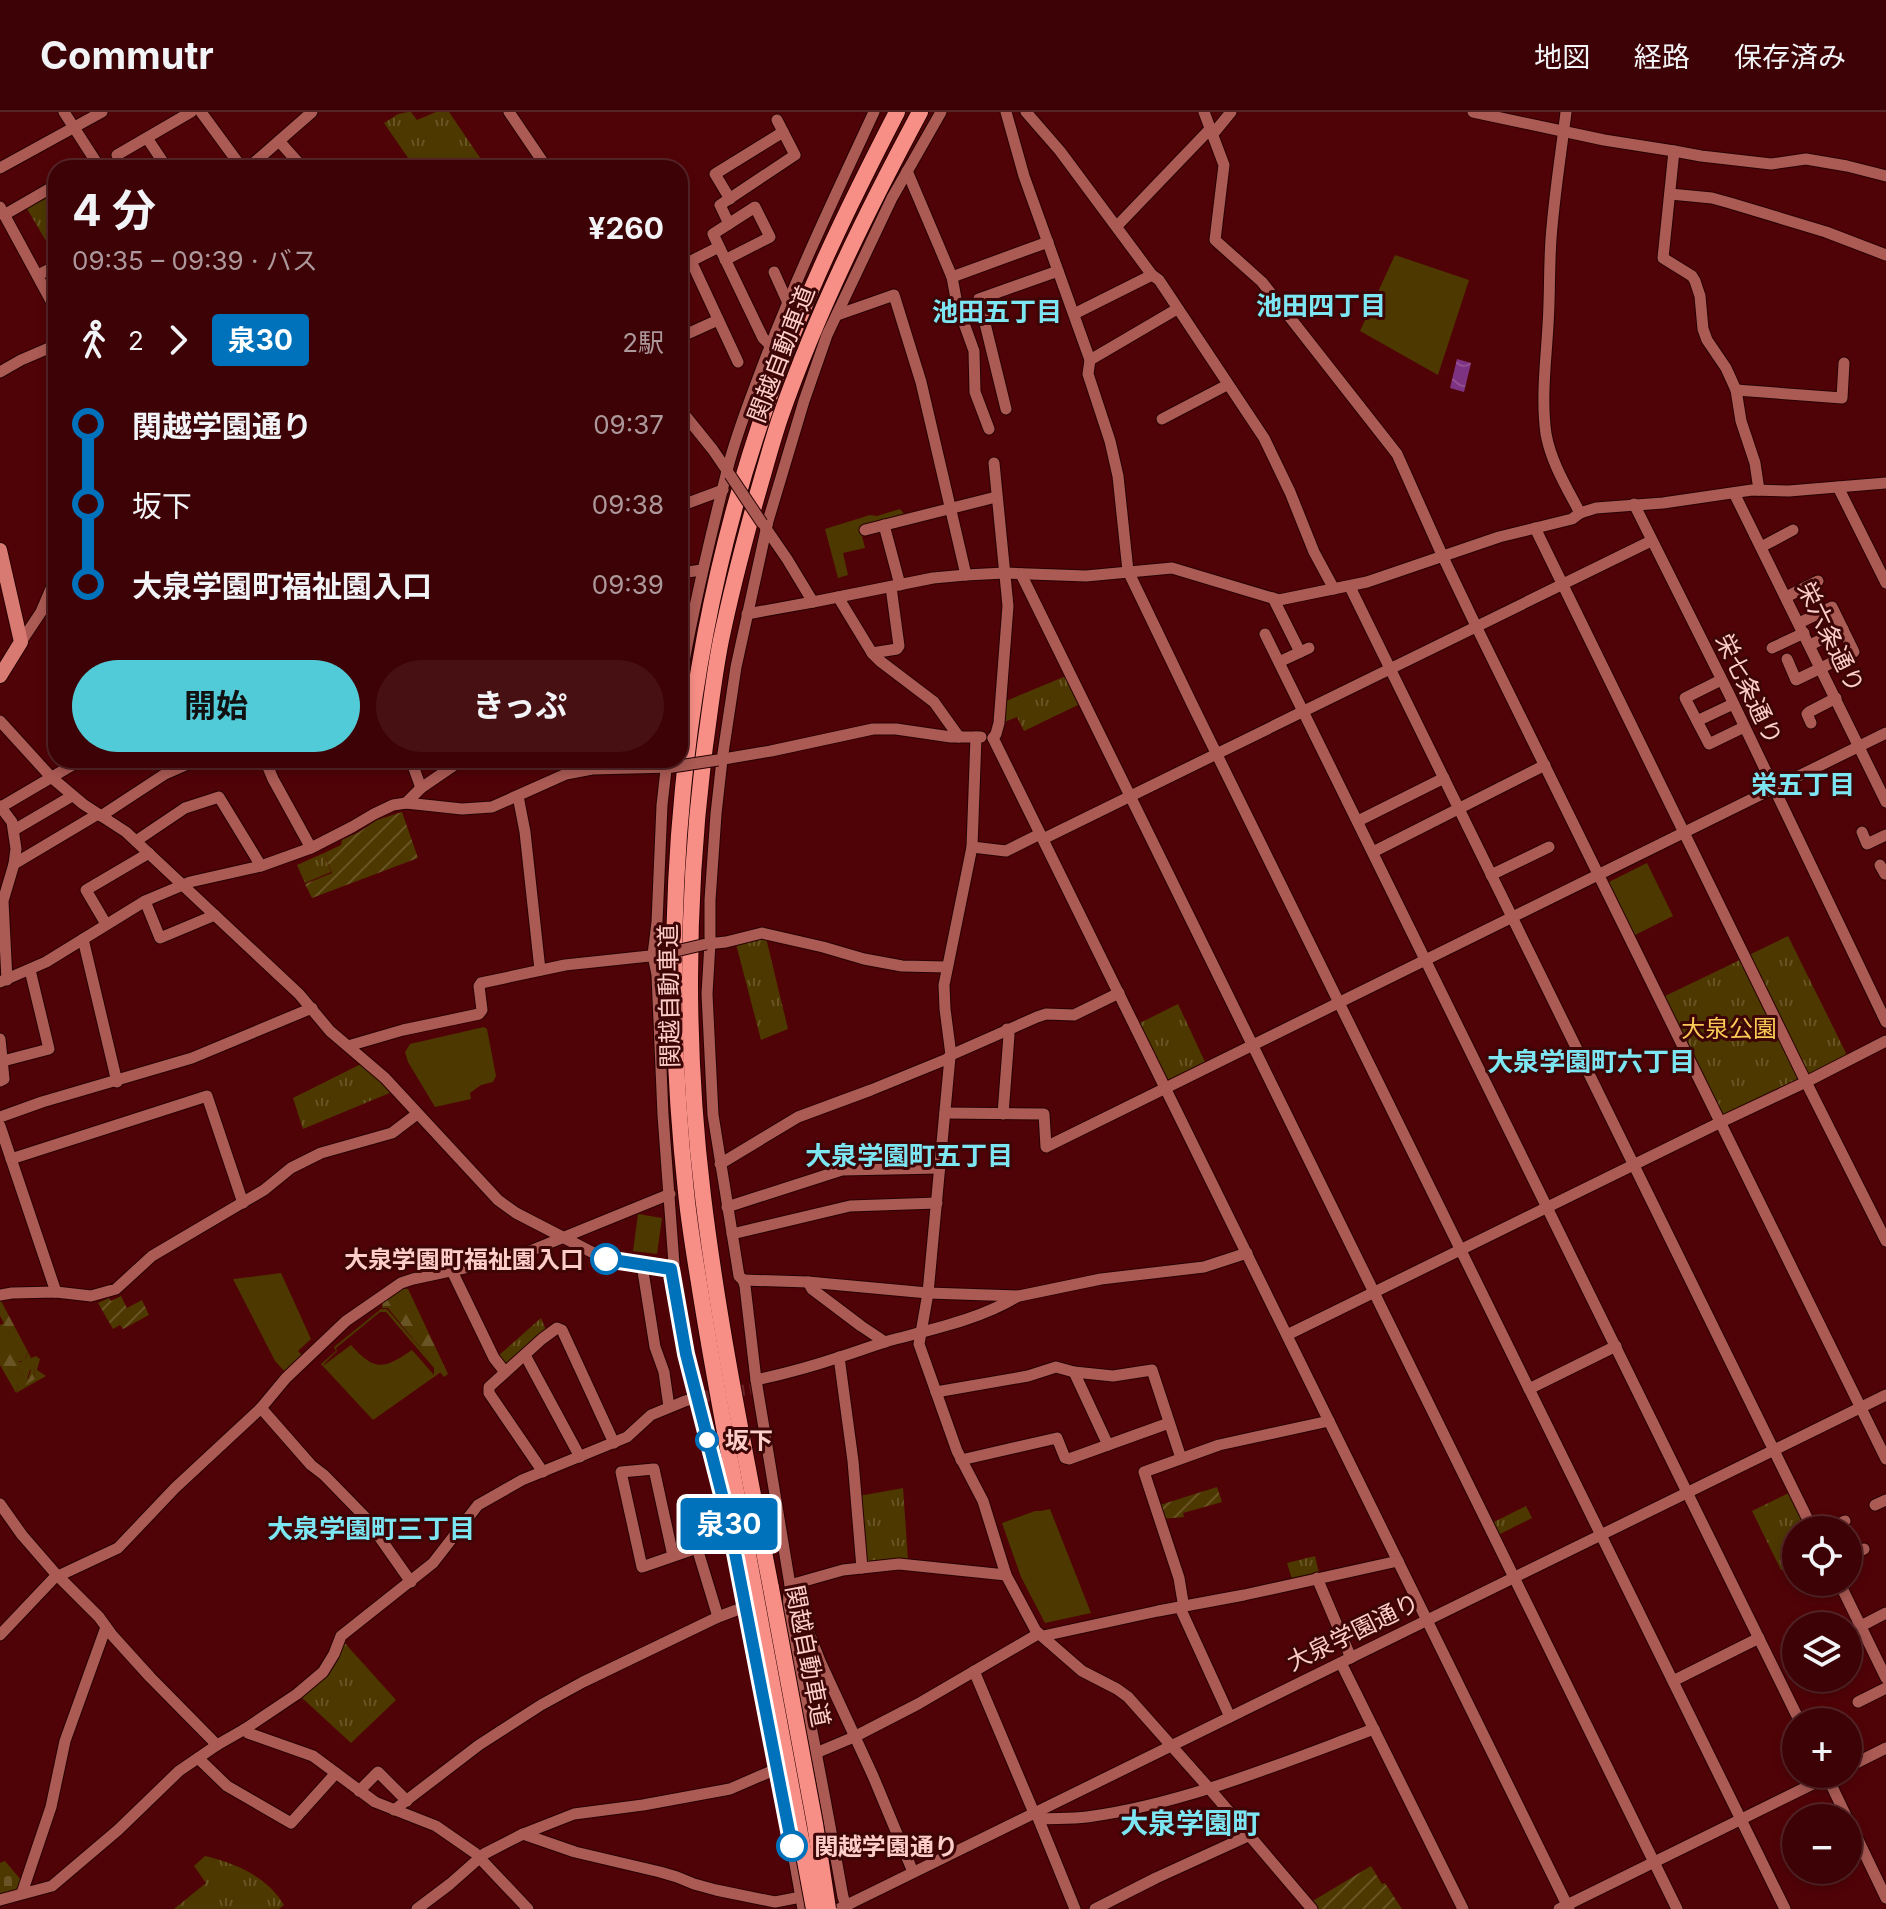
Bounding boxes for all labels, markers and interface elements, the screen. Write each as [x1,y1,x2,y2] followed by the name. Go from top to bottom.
[40,32,214,78] text: Commutr
[1534,40,1590,74] text: 地図
[1634,40,1690,74] text: 経路
[1734,40,1846,74] text: 保存済み
[72,183,156,237] text: 4 分
[588,210,664,246] text: ¥260
[72,245,318,276] text: 09:35 – 09:39 · バス
[742,282,820,426] street label: 関越自動車道
[1256,290,1386,321] district label: 池田四丁目
[932,296,1062,327] district label: 池田五丁目
[72,318,116,362] icon: walk
[156,318,200,362] icon: forward
[228,323,293,357] text: 泉30
[128,325,144,356] text: 2
[622,327,664,358] text: 2駅
[132,408,312,444] text: 関越学園通り
[593,409,664,440] text: 09:37
[132,488,192,524] text: 坂下
[592,489,664,520] text: 09:38
[132,568,432,604] text: 大泉学園町福祉園入口
[592,569,664,600] text: 09:39
[1792,577,1870,697] street label: 栄六条通り
[1710,629,1788,749] street label: 栄七条通り
[72,660,360,752] button: 開始
[376,660,664,752] button: きっぷ
[1751,769,1855,800] district label: 栄五丁目
[653,924,685,1068] street label: 関越自動車道
[1681,1014,1777,1043] park label: 大泉公園
[1487,1046,1695,1077] district label: 大泉学園町六丁目
[805,1140,1013,1171] district label: 大泉学園町五丁目
[591,1244,621,1274] marker: 大泉学園町福祉園入口
[344,1245,584,1274] place label: 大泉学園町福祉園入口
[725,1426,773,1455] place label: 坂下
[696,1429,718,1451] marker: 坂下
[683,1498,775,1550] line badge: 泉30
[697,1507,761,1541] text: 泉30
[267,1513,475,1544] district label: 大泉学園町三丁目
[1782,1516,1862,1884] map controls
[1782,1516,1862,1596] button: locate
[780,1583,836,1729] street label: 関越自動車道
[1282,1587,1424,1677] street label: 大泉学園通り
[1782,1612,1862,1692] button: layers
[1782,1708,1862,1788] button: +
[1782,1804,1862,1884] button: −
[1120,1806,1260,1840] district label: 大泉学園町
[777,1831,807,1861] marker: 関越学園通り
[814,1832,958,1861] place label: 関越学園通り

